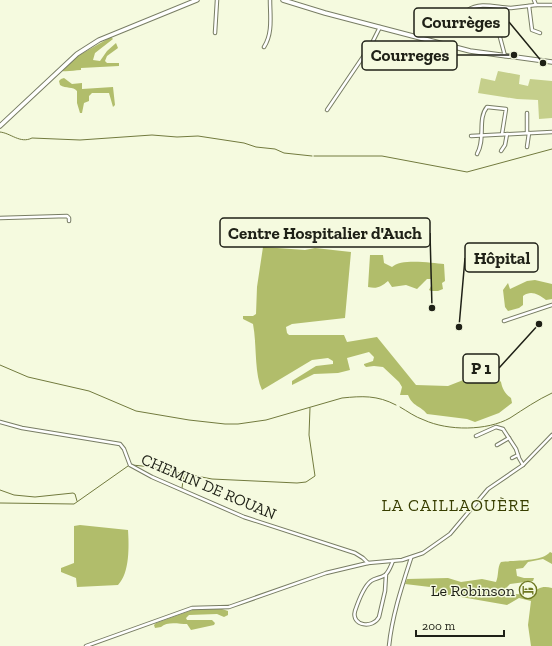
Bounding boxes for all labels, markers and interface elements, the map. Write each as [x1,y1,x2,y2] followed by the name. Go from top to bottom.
[414,8,509,37] callout: Courrèges
[422,12,501,32] text: Courrèges
[362,41,457,70] callout: Courreges
[371,45,450,65] text: Courreges
[220,218,430,247] callout: Centre Hospitalier d'Auch
[228,223,422,243] text: Centre Hospitalier d'Auch
[465,243,538,272] callout: Hôpital
[474,248,530,268] text: Hôpital
[463,354,499,383] callout: P 1
[471,358,491,378] text: P 1
[138,449,279,524] street label: CHEMIN DE ROUAN
[381,495,531,515] district label: LA CAILLAOUÈRE
[518,580,538,600] hotel icon: Le Robinson
[431,581,516,600] place label: Le Robinson
[416,612,504,638] scale bar
[422,619,456,633] text: 200 m

